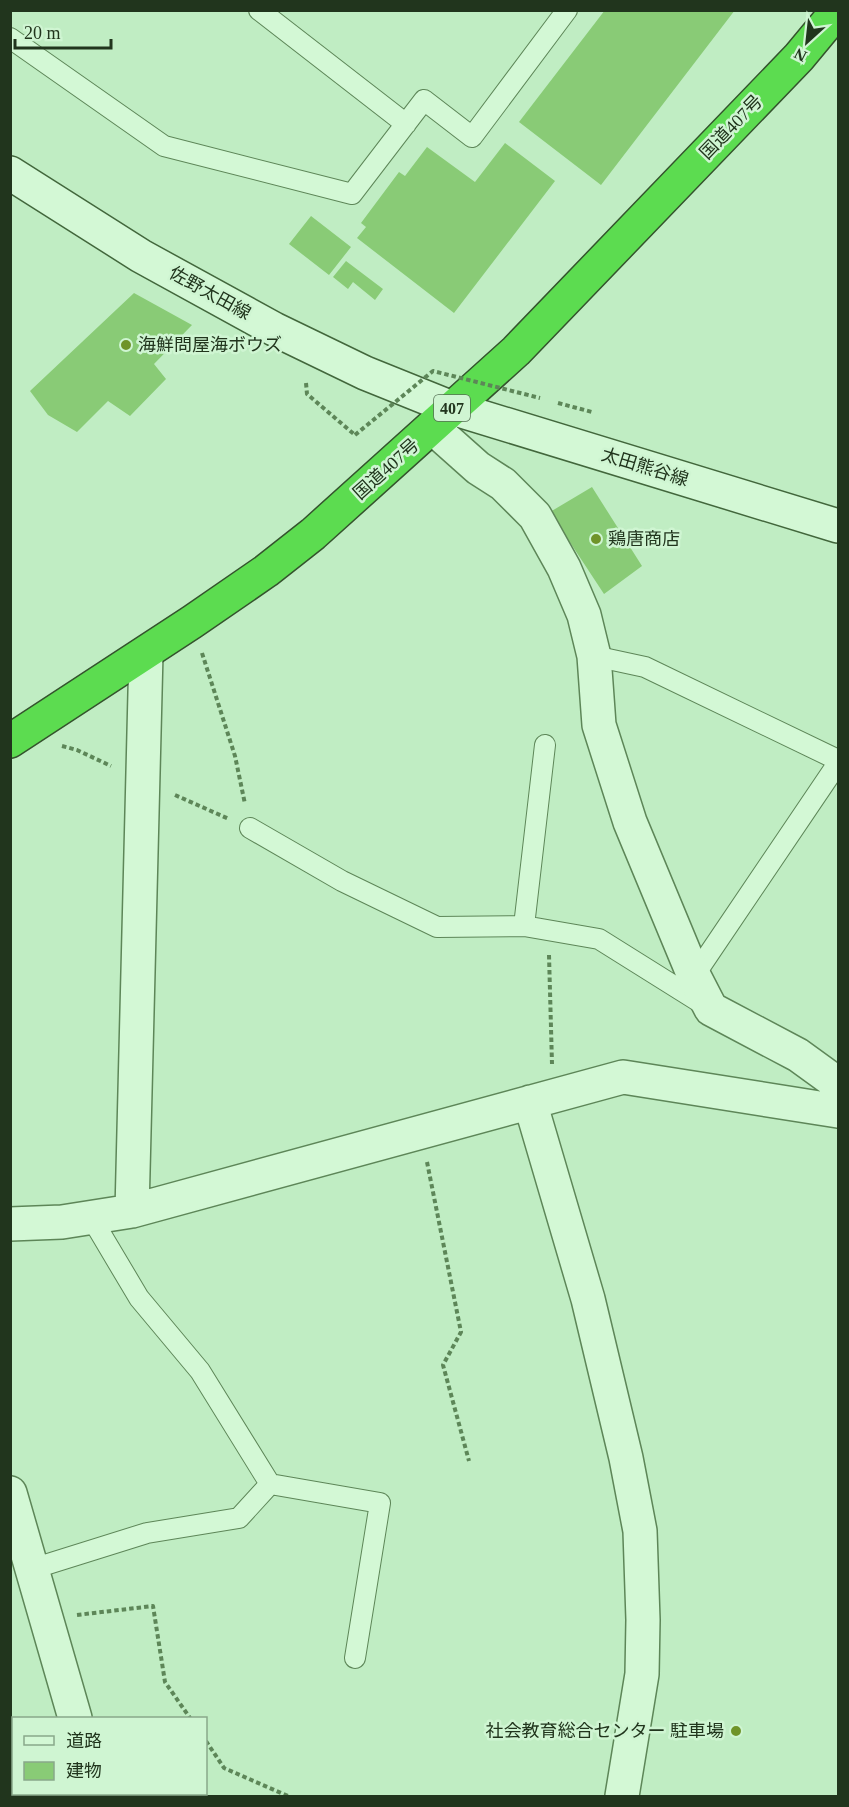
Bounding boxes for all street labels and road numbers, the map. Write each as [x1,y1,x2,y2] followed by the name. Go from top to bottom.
[696,91,766,163] street label: 国道407号
[166,262,254,324] street label: 佐野太田線
[434,395,470,421] road number: 407
[349,434,423,504] street label: 国道407号
[599,444,691,490] street label: 太田熊谷線

